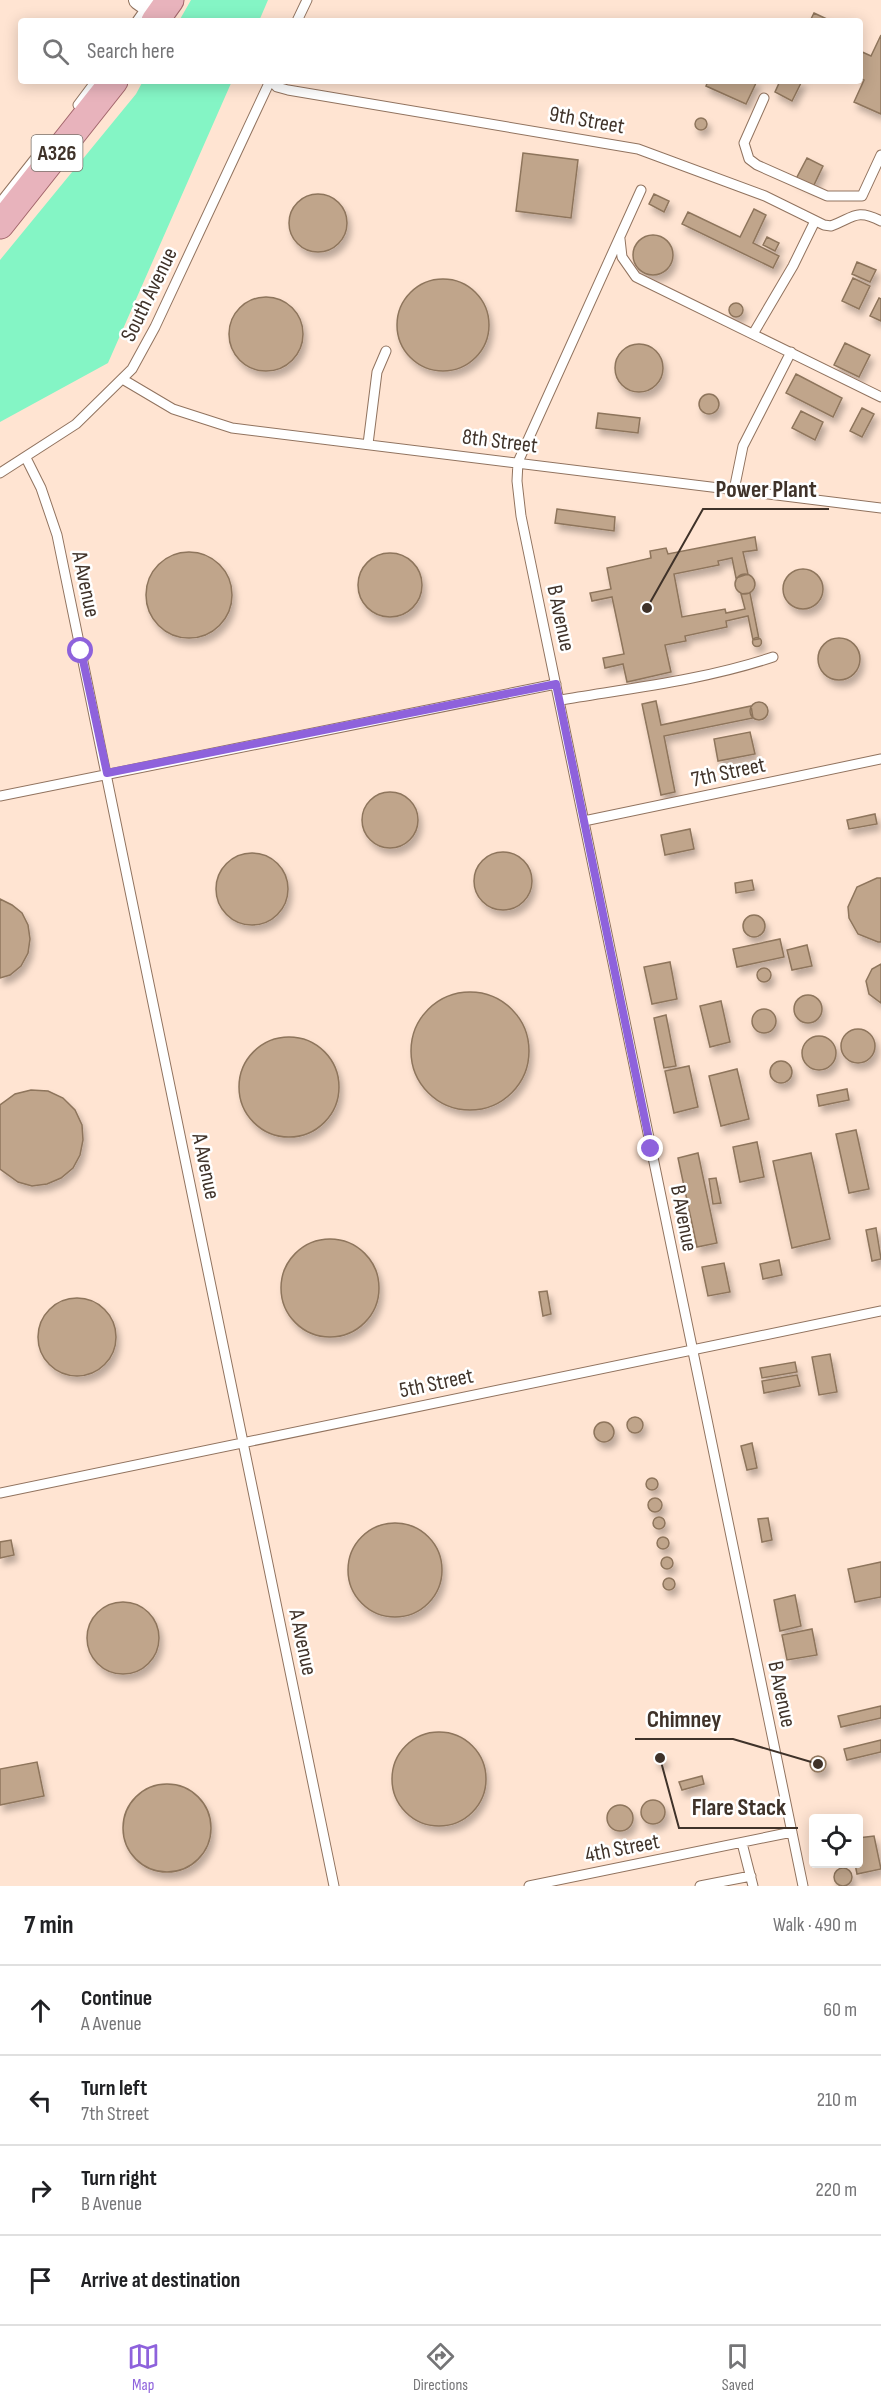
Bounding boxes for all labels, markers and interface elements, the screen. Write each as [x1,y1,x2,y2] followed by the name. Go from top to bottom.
[18,18,863,84] search box
[39,35,72,68] icon: search
[87,38,174,65] text: Search here
[547,101,627,140] street label: 9th Street
[32,135,82,171] road number: A326
[115,243,184,346] street label: South Avenue
[461,423,539,460] street label: 8th Street
[703,467,829,509] callout: Power Plant
[715,475,817,504] text: Power Plant
[65,548,106,620] street label: A Avenue
[540,583,581,654] street label: B Avenue
[67,637,93,663] route start
[689,751,768,793] street label: 7th Street
[185,1130,226,1202] street label: A Avenue
[637,1135,663,1161] route end
[664,1183,703,1254] street label: B Avenue
[397,1362,476,1404] street label: 5th Street
[282,1606,323,1678] street label: A Avenue
[761,1659,802,1730] street label: B Avenue
[635,1697,733,1739] callout: Chimney
[647,1705,721,1734] text: Chimney
[679,1786,798,1828] callout: Flare Stack
[692,1793,786,1822] text: Flare Stack
[809,1814,863,1868] map controls
[809,1814,863,1868] button: locate
[583,1828,662,1869] street label: 4th Street
[24,1910,73,1941] text: 7 min
[773,1913,857,1937] text: Walk · 490 m
[81,1985,152,2012] text: Continue
[24,1994,57,2027] icon: ahead
[823,1998,857,2022] text: 60 m
[81,2012,142,2036] text: A Avenue
[81,2075,147,2102] text: Turn left
[24,2084,57,2117] icon: left
[817,2088,857,2112] text: 210 m
[81,2102,149,2126] text: 7th Street
[81,2165,157,2192] text: Turn right
[24,2174,57,2207] icon: right
[816,2178,857,2202] text: 220 m
[81,2192,142,2216] text: B Avenue
[24,2264,57,2297] icon: arrive
[81,2267,240,2294] text: Arrive at destination
[127,2340,160,2395] tab: Map
[413,2340,468,2395] tab: Directions
[721,2340,754,2395] tab: Saved

